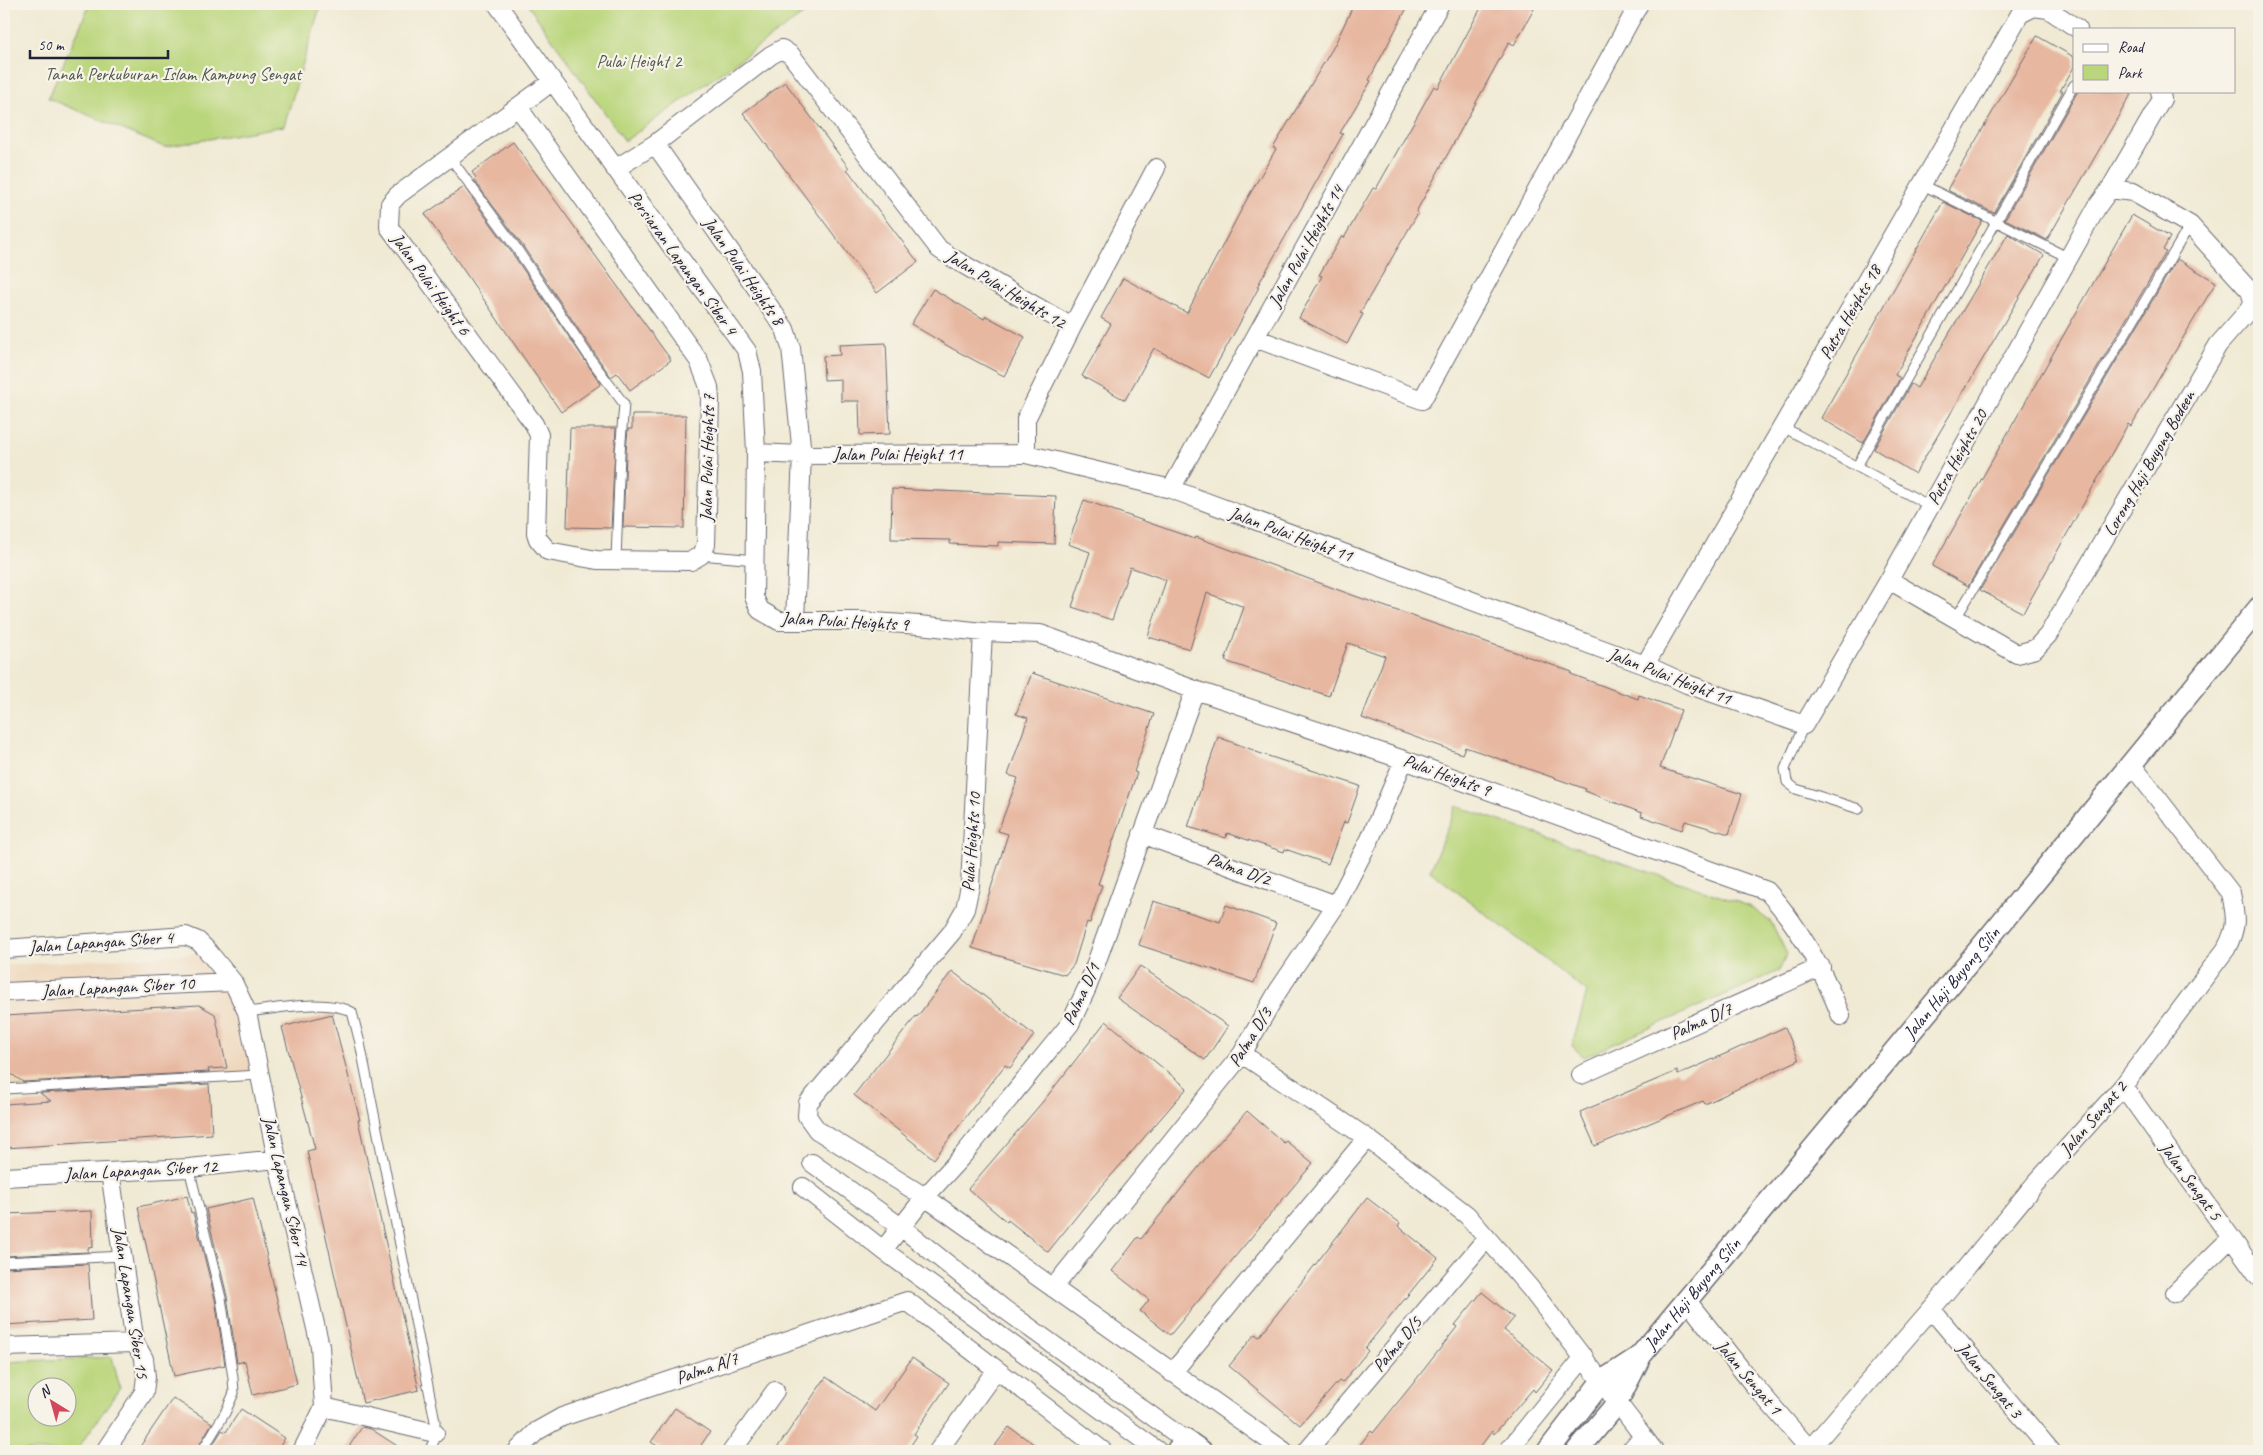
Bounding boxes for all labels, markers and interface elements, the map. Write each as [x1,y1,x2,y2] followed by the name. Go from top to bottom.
[30,28,168,60] scale bar
[2073,28,2236,92] legend
[38,36,65,55] text: 50 m
[2118,38,2145,57] text: Road
[597,50,683,72] park label: Pulai Height 2
[45,63,303,85] park label: Tanah Perkuburan Islam Kampung Sengat
[2118,64,2143,83] text: Park
[1263,180,1349,312] street label: Jalan Pulai Heights 14
[623,187,744,341] street label: Persiaran Lapangan Siber 4
[698,212,791,331] street label: Jalan Pulai Heights 8
[386,228,476,340] street label: Jalan Pulai Height 6
[941,244,1071,334] street label: Jalan Pulai Heights 12
[1814,259,1887,363] street label: Putra Heights 18
[2098,386,2200,540] street label: Lorong Haji Buyong Bodeen
[695,393,719,523] street label: Jalan Pulai Heights 7
[1922,404,1993,508] street label: Putra Heights 20
[832,443,964,465] street label: Jalan Pulai Height 11
[1225,501,1356,567] street label: Jalan Pulai Height 11
[780,607,911,635] street label: Jalan Pulai Heights 9
[1605,642,1735,710] street label: Jalan Pulai Height 11
[1400,749,1495,802] street label: Pulai Heights 9
[957,790,986,892] street label: Pulai Heights 10
[1204,847,1275,891] street label: Palma D/2
[1898,921,2005,1044] street label: Jalan Haji Buyong Silin
[27,926,176,958] street label: Jalan Lapangan Siber 4
[1057,959,1105,1028] street label: Palma D/1
[40,972,197,1002] street label: Jalan Lapangan Siber 10
[1667,997,1736,1044] street label: Palma D/7
[1223,1002,1278,1071] street label: Palma D/3
[2054,1075,2132,1160] street label: Jalan Sengat 2
[258,1113,314,1270] street label: Jalan Lapangan Siber 14
[2155,1137,2227,1225] street label: Jalan Sengat 5
[63,1155,220,1185] street label: Jalan Lapangan Siber 12
[108,1225,154,1381] street label: Jalan Lapangan Siber 15
[1638,1233,1746,1355] street label: Jalan Haji Buyong Silin
[1367,1311,1427,1376] street label: Palma D/5
[1711,1334,1787,1420] street label: Jalan Sengat 1
[1952,1337,2028,1424] street label: Jalan Sengat 3
[673,1347,742,1389] street label: Palma A/7
[28,1378,78,1428] north arrow
[36,1381,55,1401] text: N

